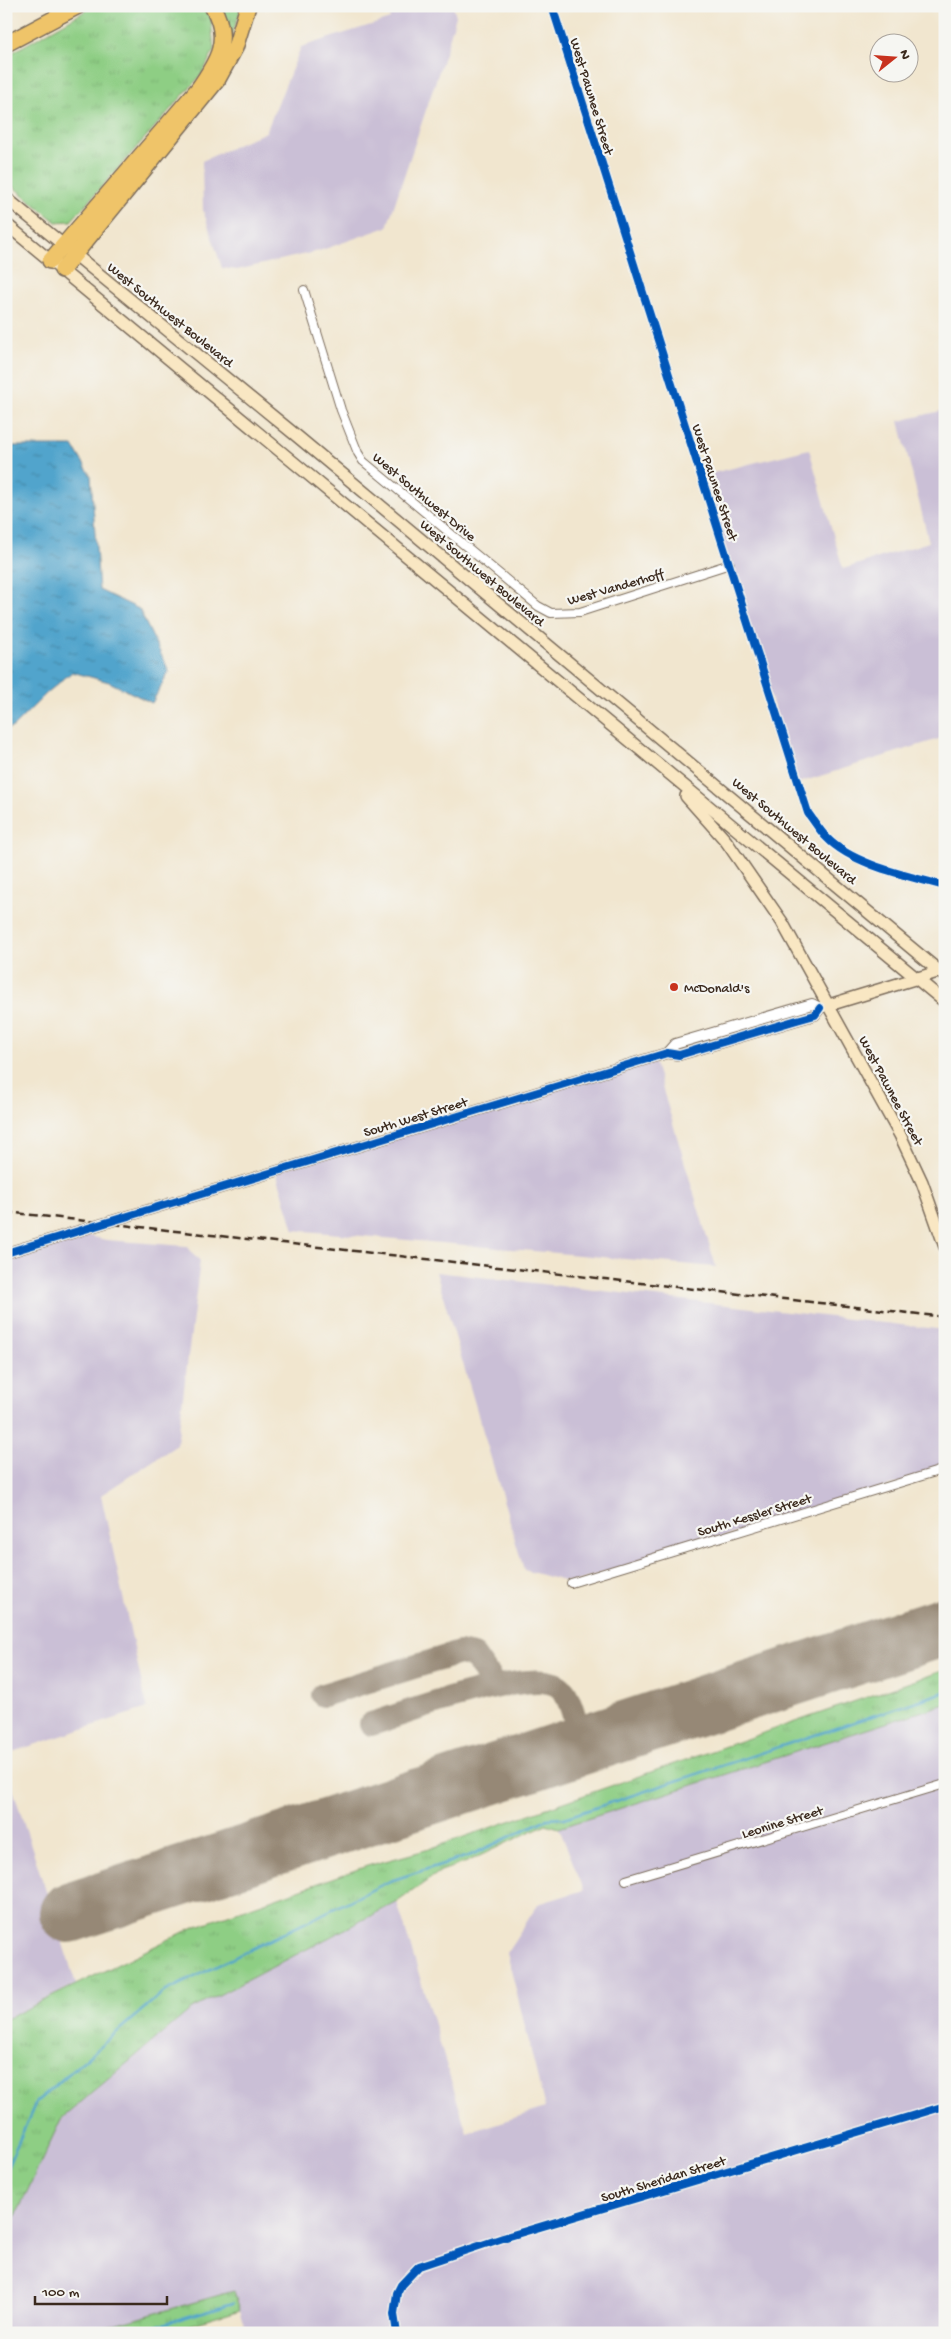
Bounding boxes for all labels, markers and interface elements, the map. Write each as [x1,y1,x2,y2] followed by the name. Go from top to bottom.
[868,32,918,82] north arrow
[565,36,617,158] street label: West Pawnee Street
[895,48,914,62] text: N
[103,260,237,373] street label: West Southwest Boulevard
[687,422,741,544] street label: West Pawnee Street
[368,450,479,547] street label: West Southwest Drive
[416,517,549,632] street label: West Southwest Boulevard
[566,566,667,610] street label: West Vanderhoff
[728,775,861,890] street label: West Southwest Boulevard
[668,981,680,993] marker: McDonald's
[684,981,750,998] place label: McDonald's
[854,1034,926,1150] street label: West Pawnee Street
[362,1094,471,1142] street label: South West Street
[696,1491,815,1542] street label: South Kessler Street
[740,1803,827,1844] street label: Leonine Street
[599,2153,729,2207] street label: South Sheridan Street
[35,2274,168,2306] scale bar
[41,2284,80,2302] text: 100 m

